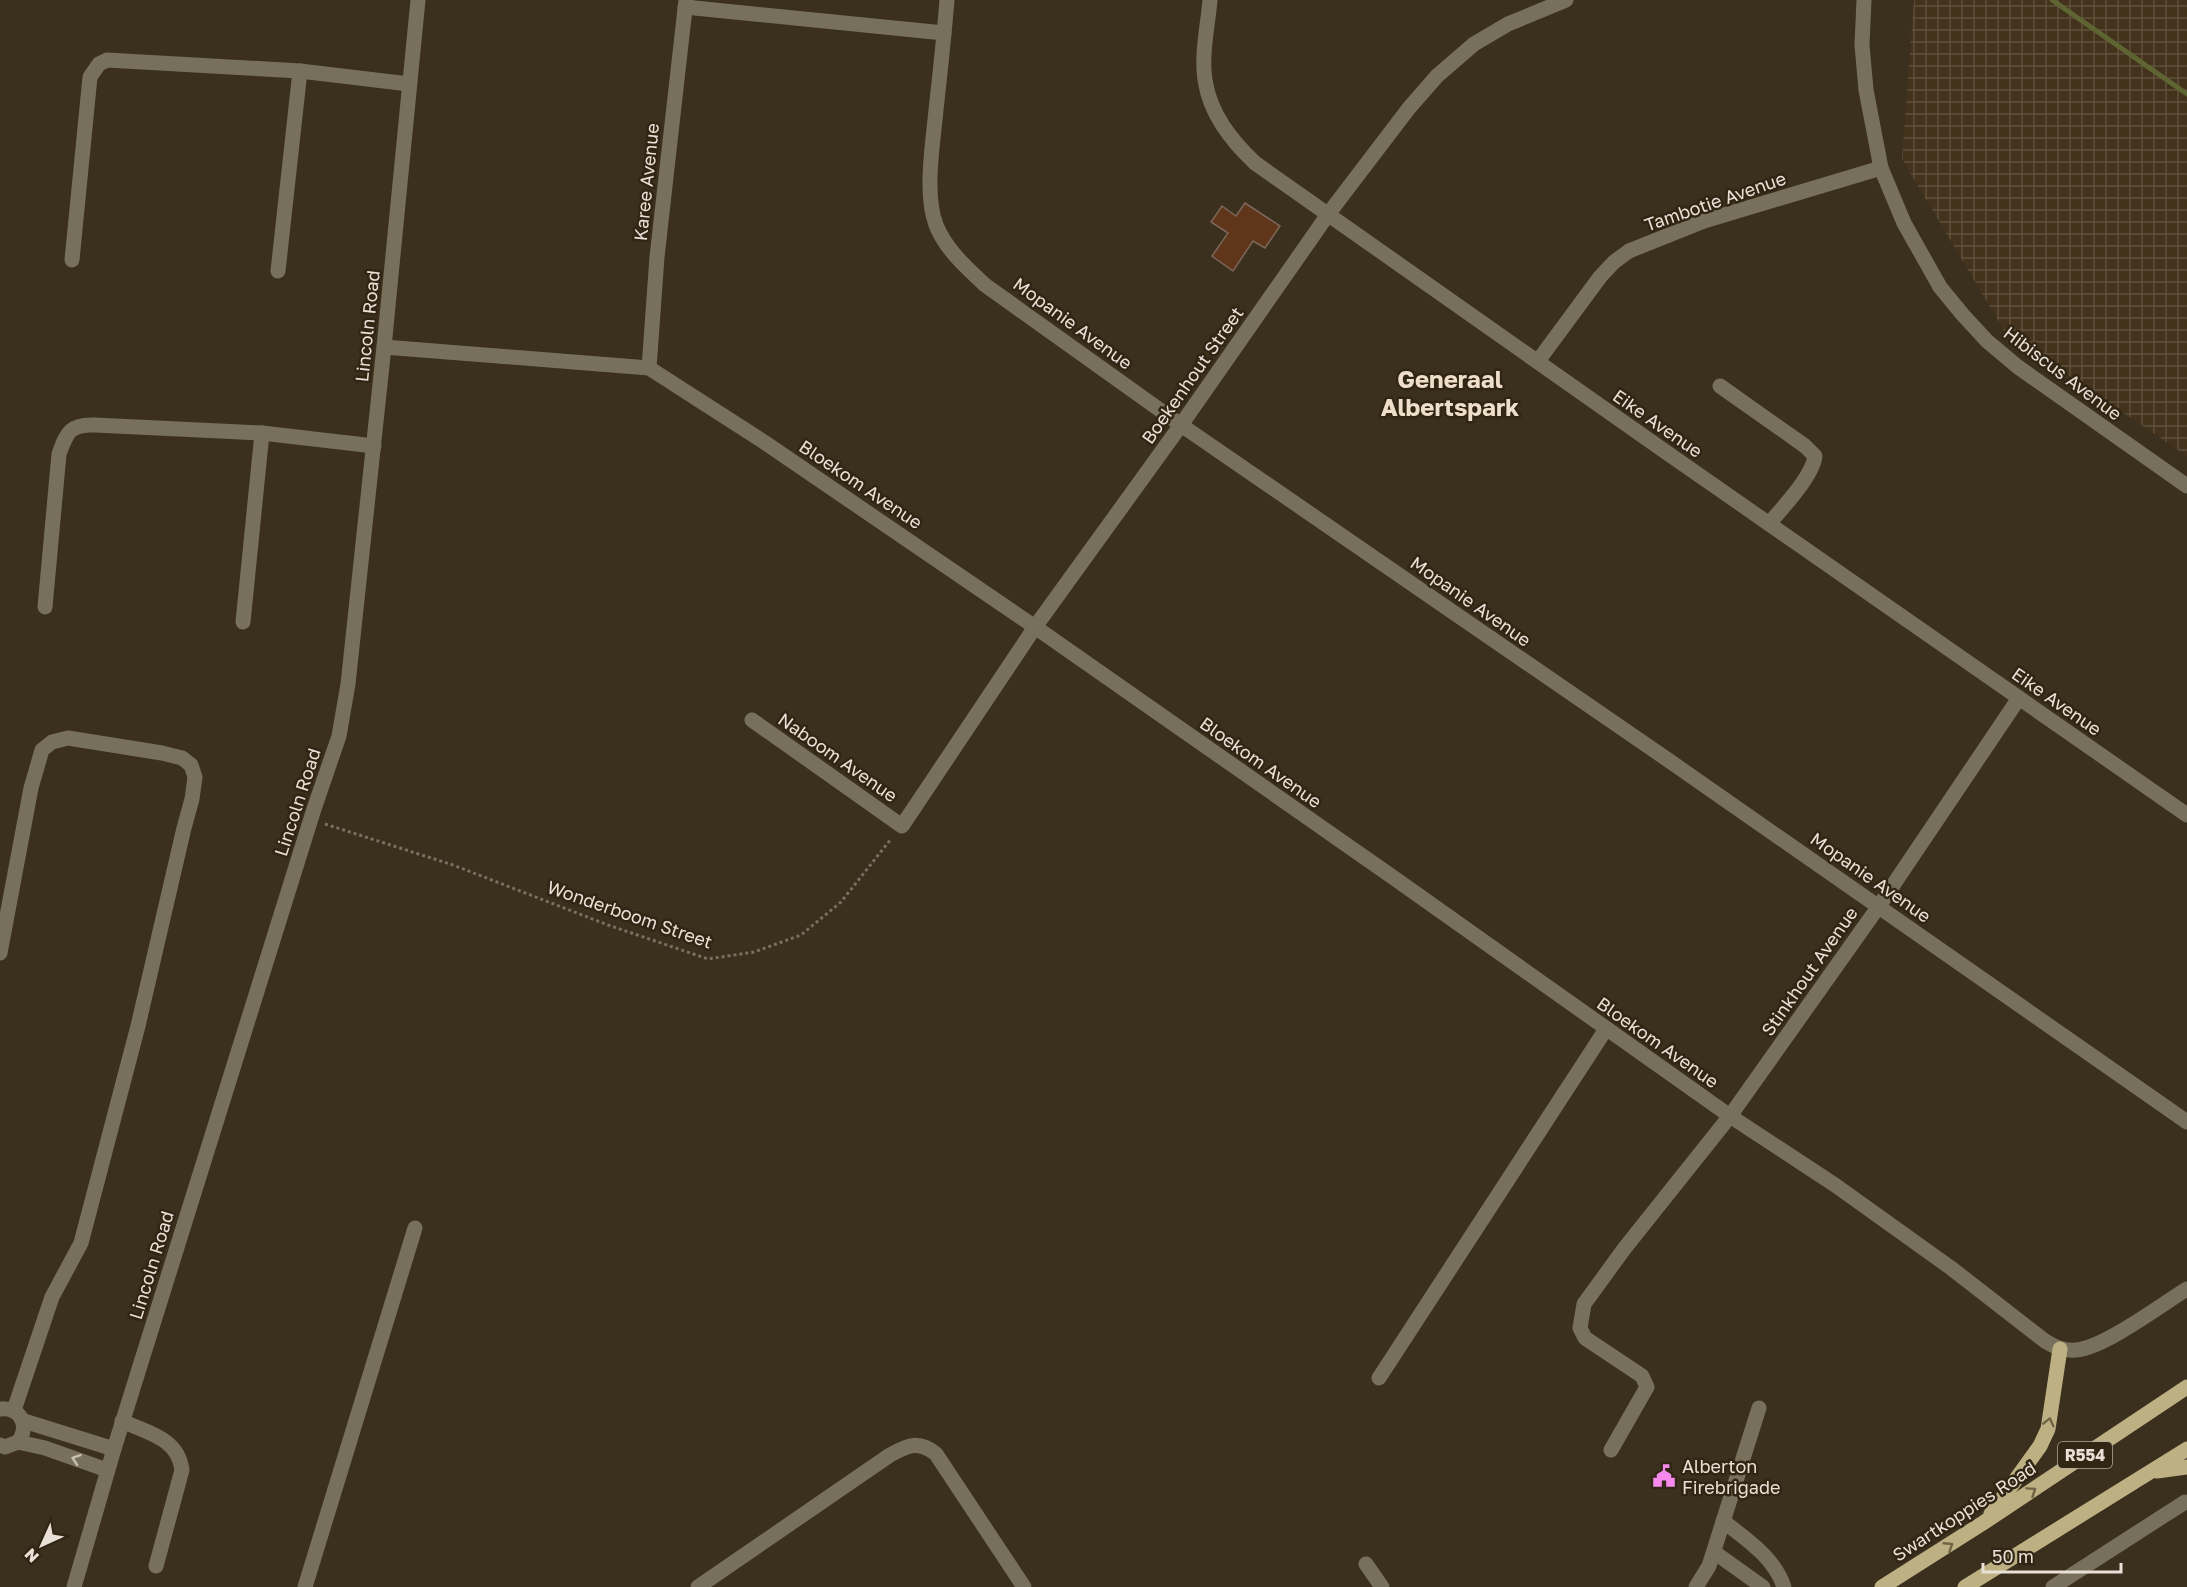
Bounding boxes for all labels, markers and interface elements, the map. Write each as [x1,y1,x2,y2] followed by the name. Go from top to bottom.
[629,122,663,242] street label: Karee Avenue
[1641,167,1789,235] street label: Tambotie Avenue
[350,269,384,383] street label: Lincoln Road
[1009,272,1137,374] street label: Mopanie Avenue
[1136,302,1248,448] street label: Boekenhout Street
[2000,321,2126,425] street label: Hibiscus Avenue
[1381,364,1519,421] district label: Generaal Albertspark
[1609,384,1707,462] street label: Eike Avenue
[795,435,927,533] street label: Bloekom Avenue
[1407,551,1535,651] street label: Mopanie Avenue
[2008,662,2106,740] street label: Eike Avenue
[774,708,902,806] street label: Naboom Avenue
[1196,712,1326,812] street label: Bloekom Avenue
[269,745,325,859] street label: Lincoln Road
[1807,827,1935,927] street label: Mopanie Avenue
[544,875,716,953] street label: Wonderboom Street
[1756,902,1862,1040] street label: Stinkhout Avenue
[1593,992,1723,1092] street label: Bloekom Avenue
[124,1208,178,1322] street label: Lincoln Road
[2042,1417,2054,1428] one-way arrow
[2058,1442,2112,1468] road number: R554
[71,1454,82,1467] one-way arrow
[1682,1455,1780,1498] place label: Alberton Firebrigade
[1888,1456,2040,1566] street label: Swartkoppies Road
[1651,1463,1677,1489] public building icon: Alberton Firebrigade
[2026,1486,2036,1498] one-way arrow
[12,1515,72,1575] north arrow
[1983,1536,2121,1574] scale bar
[1943,1541,1953,1553] one-way arrow
[20,1544,43,1567] text: N
[1992,1545,2034,1567] text: 50 m

